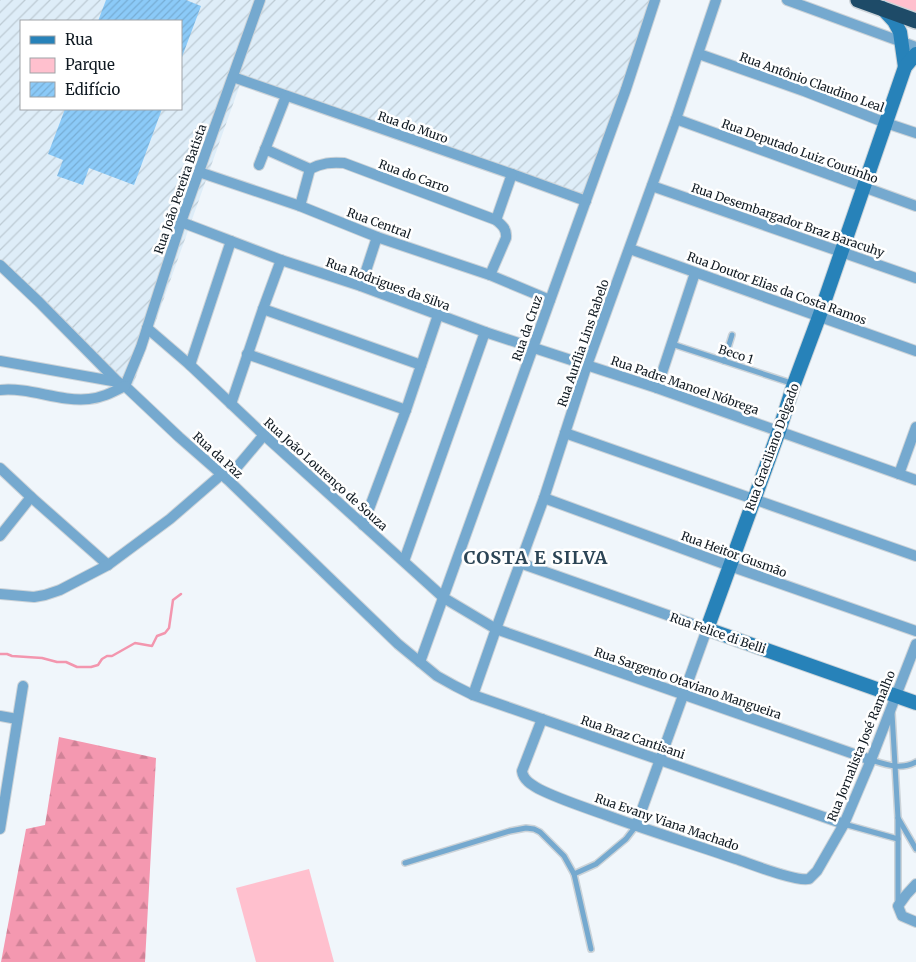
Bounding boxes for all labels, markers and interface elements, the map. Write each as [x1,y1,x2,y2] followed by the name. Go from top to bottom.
[20,20,182,110] legend
[65,30,93,49] text: Rua
[738,49,887,115] street label: Rua Antônio Claudino Leal
[65,55,115,74] text: Parque
[65,80,121,99] text: Edifício
[376,108,450,146] street label: Rua do Muro
[720,116,880,186] street label: Rua Deputado Luiz Coutinho
[151,121,210,256] street label: Rua João Pereira Batista
[377,156,451,196] street label: Rua do Carro
[689,180,887,260] street label: Rua Desembargador Braz Baracuhy
[345,205,413,242] street label: Rua Central
[685,249,869,328] street label: Rua Doutor Elias da Costa Ramos
[324,255,453,314] street label: Rua Rodrigues da Silva
[554,277,612,409] street label: Rua Aurília Lins Rabelo
[509,293,545,363] street label: Rua da Cruz
[717,341,756,367] street label: Beco 1
[609,353,761,418] street label: Rua Padre Manoel Nóbrega
[742,381,802,513] street label: Rua Graciliano Delgado
[261,415,391,534] street label: Rua João Lourenço de Souza
[190,429,246,482] street label: Rua da Paz
[679,528,789,580] street label: Rua Heitor Gusmão
[464,546,608,569] district label: COSTA E SILVA
[668,610,768,657] street label: Rua Felice di Belli
[592,644,784,722] street label: Rua Sargento Otaviano Mangueira
[824,668,898,824] street label: Rua Jornalista José Ramalho
[579,712,687,762] street label: Rua Braz Cantisani
[593,790,741,854] street label: Rua Evany Viana Machado

